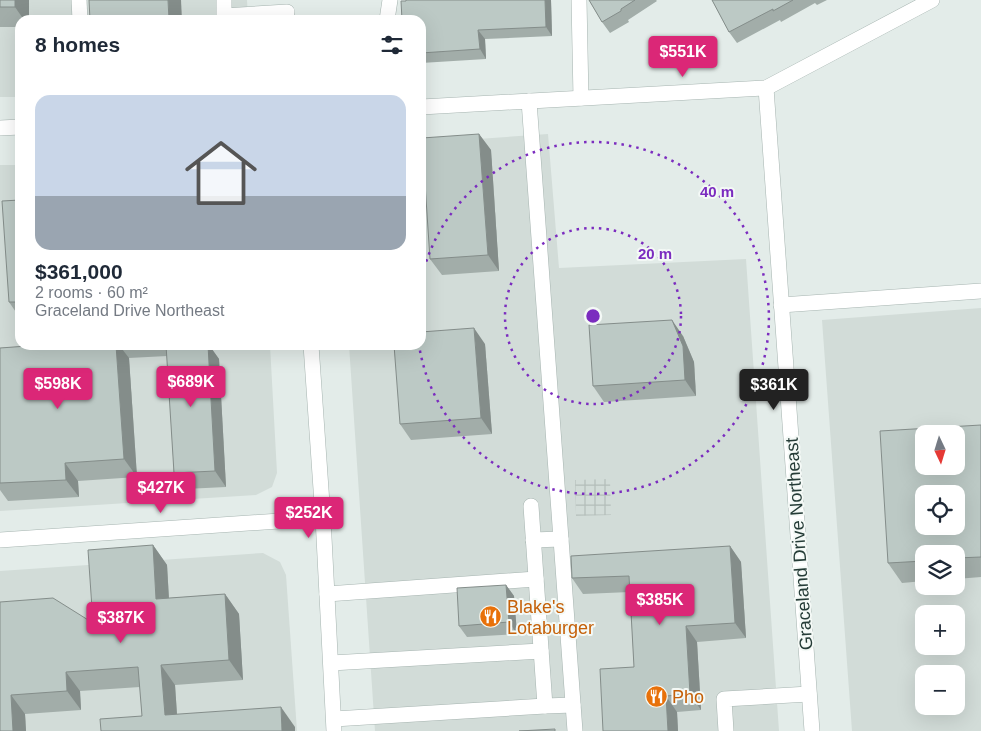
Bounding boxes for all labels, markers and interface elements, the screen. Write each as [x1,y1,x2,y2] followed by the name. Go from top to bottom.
[378,31,406,59] icon: filters
[35,33,120,56] text: 8 homes
[648,36,718,78] pin: $551K
[659,43,707,60] text: $551K
[176,128,266,218] icon: home
[700,183,734,200] text: 40 m
[638,245,672,262] text: 20 m
[35,260,123,283] text: $361,000
[35,284,148,301] text: 2 rooms · 60 m²
[35,302,224,319] text: Graceland Drive Northeast
[584,307,602,325] centre of rings
[156,366,226,408] pin: $689K
[23,368,93,410] pin: $598K
[739,368,809,411] pin: $361K
[167,373,215,390] text: $689K
[34,375,82,392] text: $598K
[750,376,798,393] text: $361K
[915,425,965,475] north arrow
[915,425,965,715] map controls
[782,437,816,651] street label: Graceland Drive Northeast
[126,472,196,514] pin: $427K
[137,479,185,496] text: $427K
[915,485,965,535] button: locate
[274,496,344,539] pin: $252K
[285,504,333,521] text: $252K
[915,545,965,595] button: layers
[625,584,695,626] pin: $385K
[636,591,684,608] text: $385K
[507,597,594,638] place label: Blake's Lotaburger
[86,602,156,644] pin: $387K
[479,605,503,629] restaurant icon: Blake's Lotaburger
[915,605,965,655] button: +
[97,609,145,626] text: $387K
[915,665,965,715] button: −
[644,685,668,709] restaurant icon: Pho
[672,687,704,707] place label: Pho

